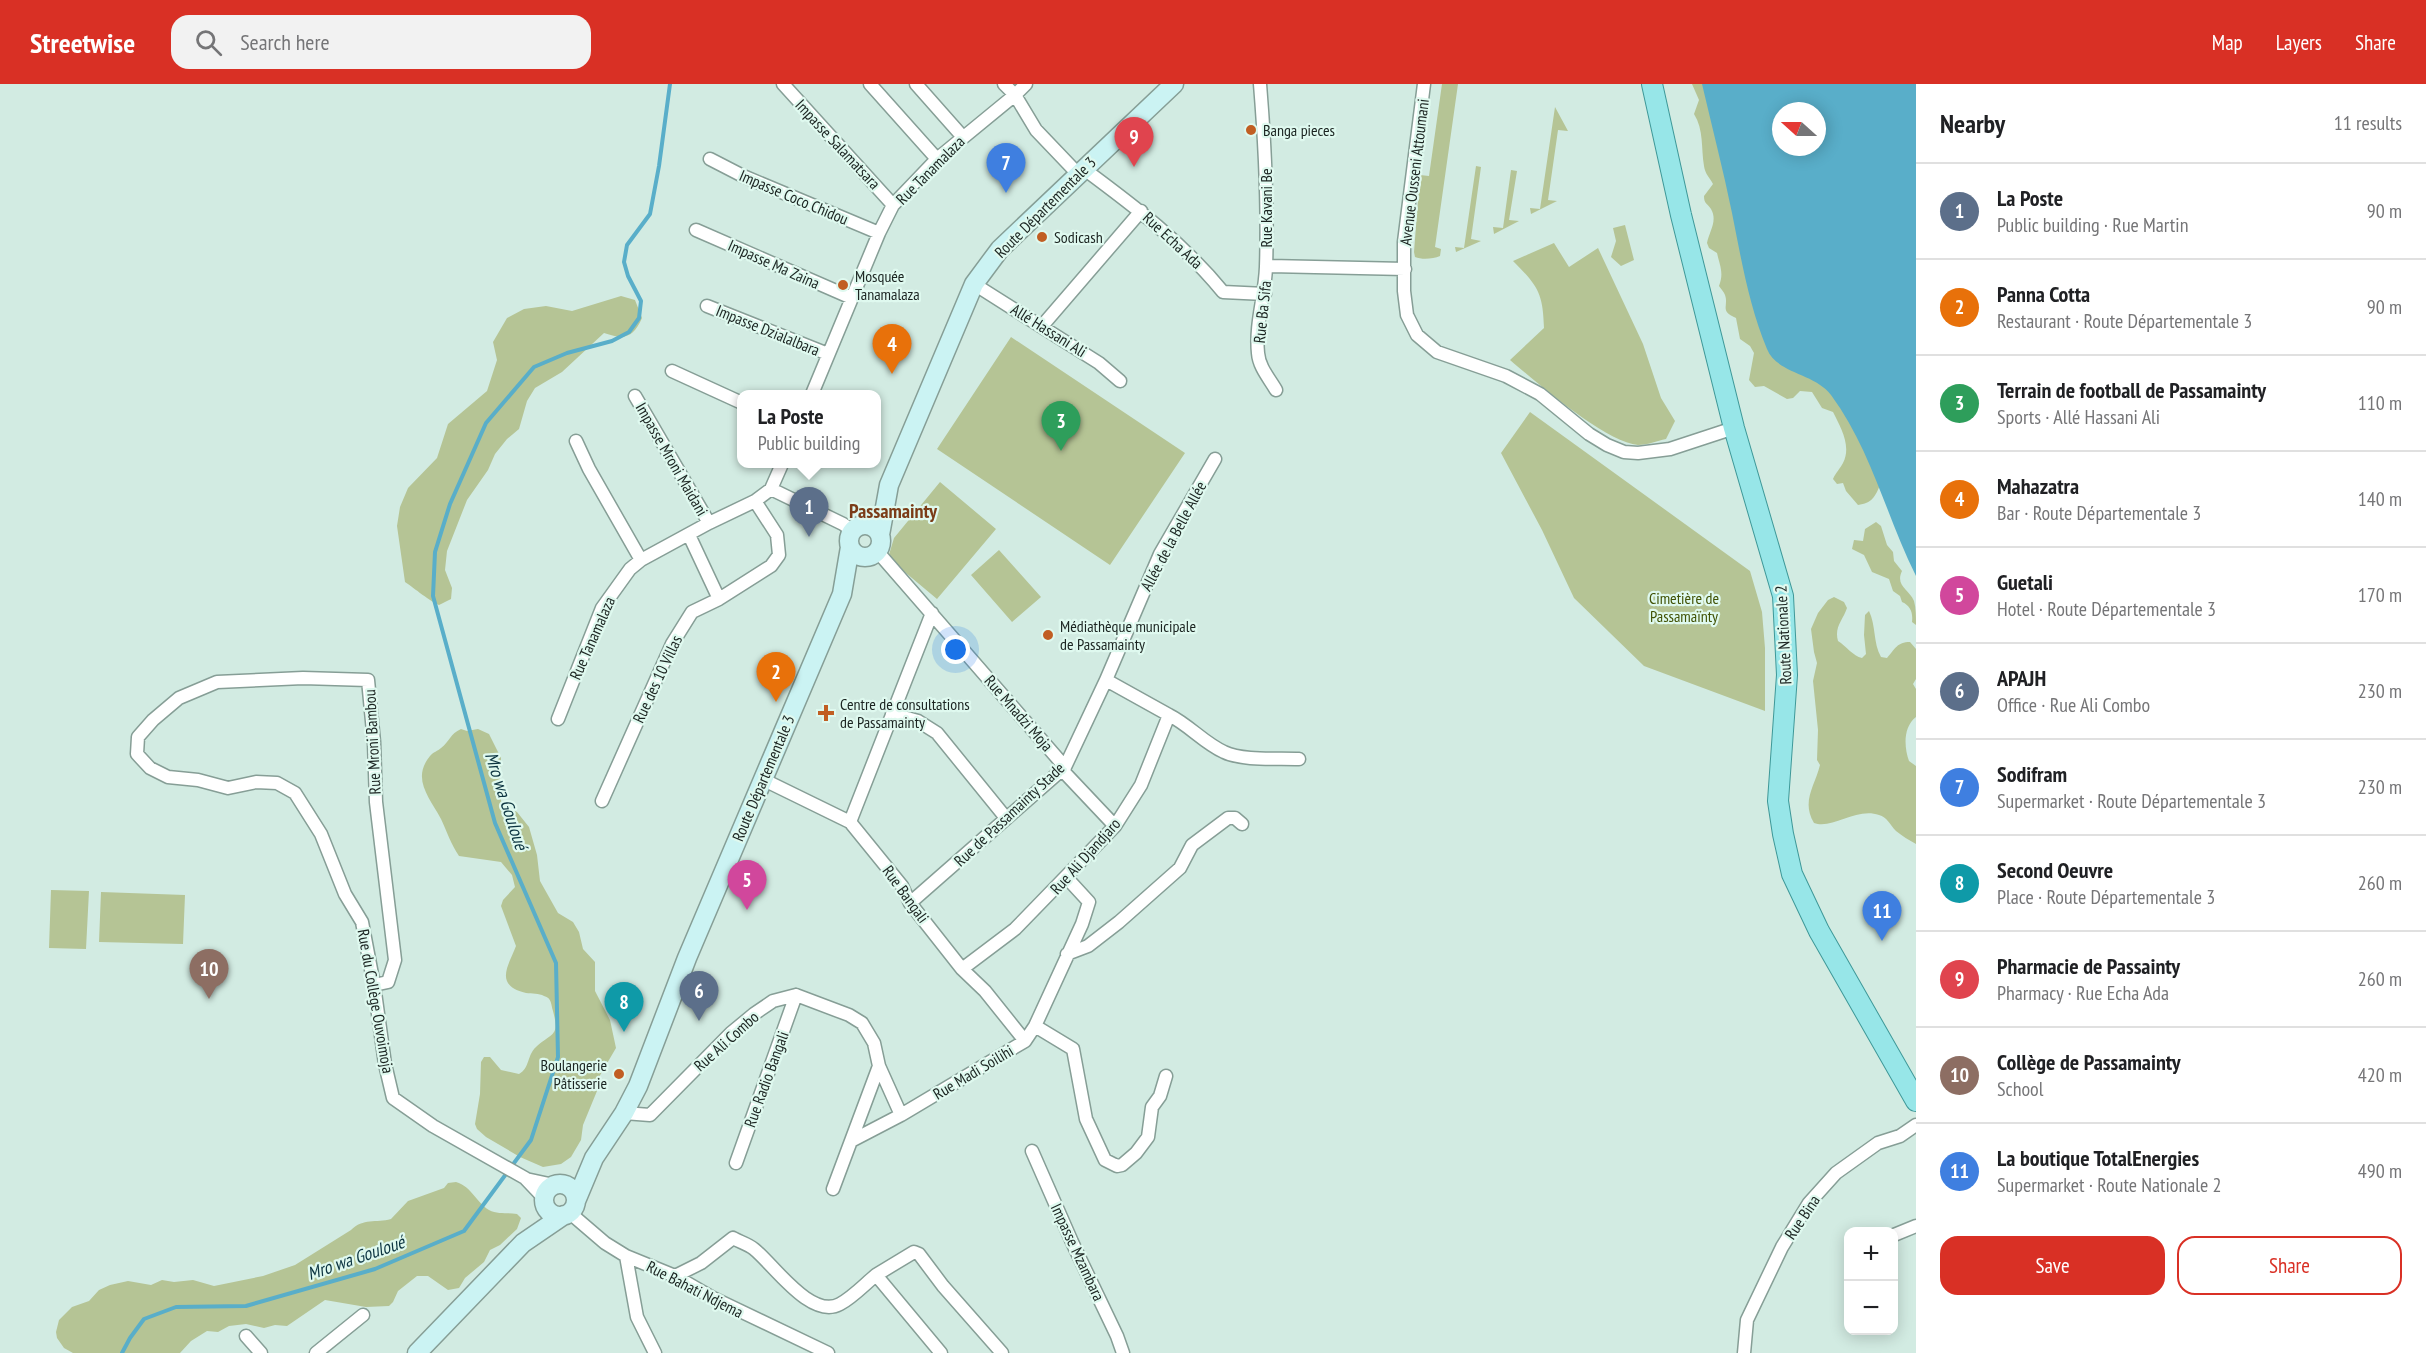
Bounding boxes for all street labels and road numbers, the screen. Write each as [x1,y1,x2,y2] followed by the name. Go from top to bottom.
[791,95,885,193] street label: Impasse Salamatsara
[1395,98,1433,246] street label: Avenue Ousseni Attoumani
[891,131,969,209] street label: Rue Tanamalaza
[990,152,1100,262] street label: Route Départementale 3
[736,165,852,229] street label: Impasse Coco Chidou
[1256,168,1276,248] street label: Rue Kavani Be
[1139,207,1207,273] street label: Rue Echa Ada
[725,235,823,293] street label: Impasse Ma Zaina
[1249,280,1275,344] street label: Rue Ba Sifa
[1007,299,1091,361] street label: Allé Hassani Ali
[713,300,823,360] street label: Impasse Dzialalbara
[631,399,713,519] street label: Impasse Mroni Maidani
[1136,478,1210,594] street label: Allée de la Belle Allée
[1770,585,1796,685] street label: Route Nationale 2
[565,593,619,683] street label: Rue Tanamalaza
[628,632,686,726] street label: Rue des 10 Villas
[980,671,1058,755] street label: Rue Mnadzi Moja
[359,689,385,795] street label: Rue Mroni Bambou
[727,712,799,844] street label: Route Départementale 3
[950,758,1068,870] street label: Rue de Passamainty Stade
[1046,814,1124,898] street label: Rue Ali Djandjaro
[878,861,934,927] street label: Rue Bangali
[353,927,399,1075] street label: Rue du Collège Ouvoimoja
[689,1007,763,1075] street label: Rue Ali Combo
[739,1028,793,1130] street label: Rue Radio Bangali
[929,1040,1017,1104] street label: Rue Madi Soilihi
[1780,1191,1824,1243] street label: Rue Bina
[1047,1200,1109,1304] street label: Impasse Mzambara
[643,1256,747,1322] street label: Rue Bahati Ndjema

